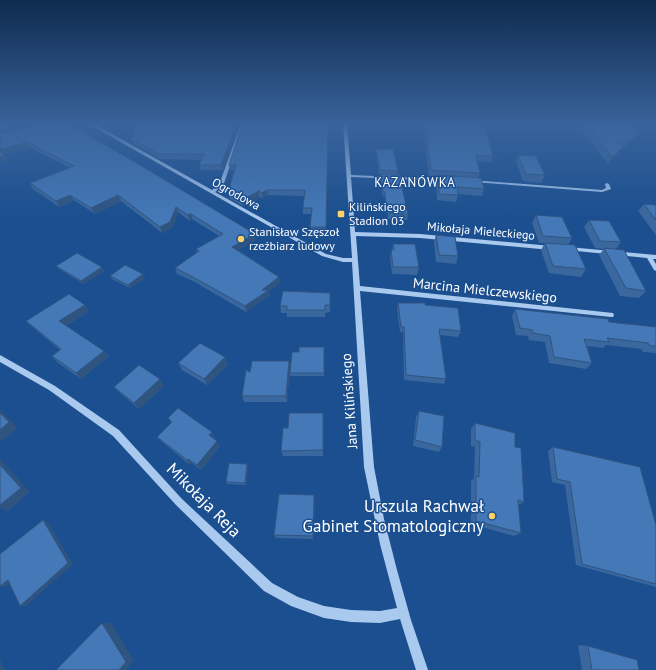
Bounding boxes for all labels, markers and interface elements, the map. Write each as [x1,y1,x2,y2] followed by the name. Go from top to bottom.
[210,174,263,213] street label: Ogrodowa
[374,174,456,191] district label: KAZANÓWKA
[349,199,406,228] place label: Kilińskiego Stadion 03
[336,209,346,219] marker: Kilińskiego Stadion 03
[427,218,536,243] street label: Mikołaja Mieleckiego
[249,224,340,253] place label: Stanisław Szęszoł rzeźbiarz ludowy
[236,234,246,244] marker: Stanisław Szęszoł rzeźbiarz ludowy
[412,273,558,307] street label: Marcina Mielczewskiego
[337,353,361,450] street label: Jana Kilińskiego
[162,458,246,542] street label: Mikołaja Reja
[303,495,484,537] place label: Urszula Rachwał Gabinet Stomatologiczny
[487,511,497,521] marker: Urszula Rachwał Gabinet Stomatologiczny

